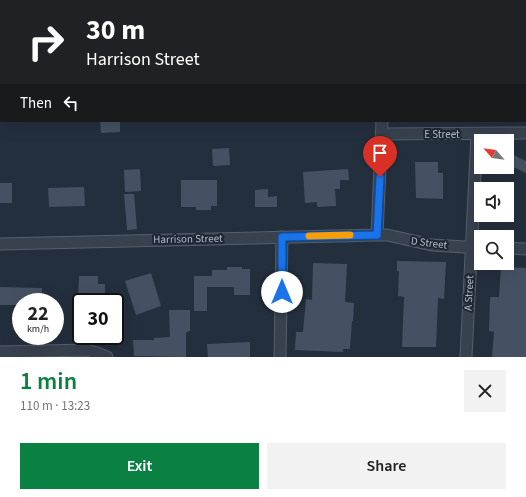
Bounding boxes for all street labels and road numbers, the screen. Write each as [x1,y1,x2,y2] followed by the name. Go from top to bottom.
[424,127,460,142] street label: E Street
[153,231,223,247] street label: Harrison Street
[410,233,448,253] street label: D Street
[461,274,477,311] street label: A Street

